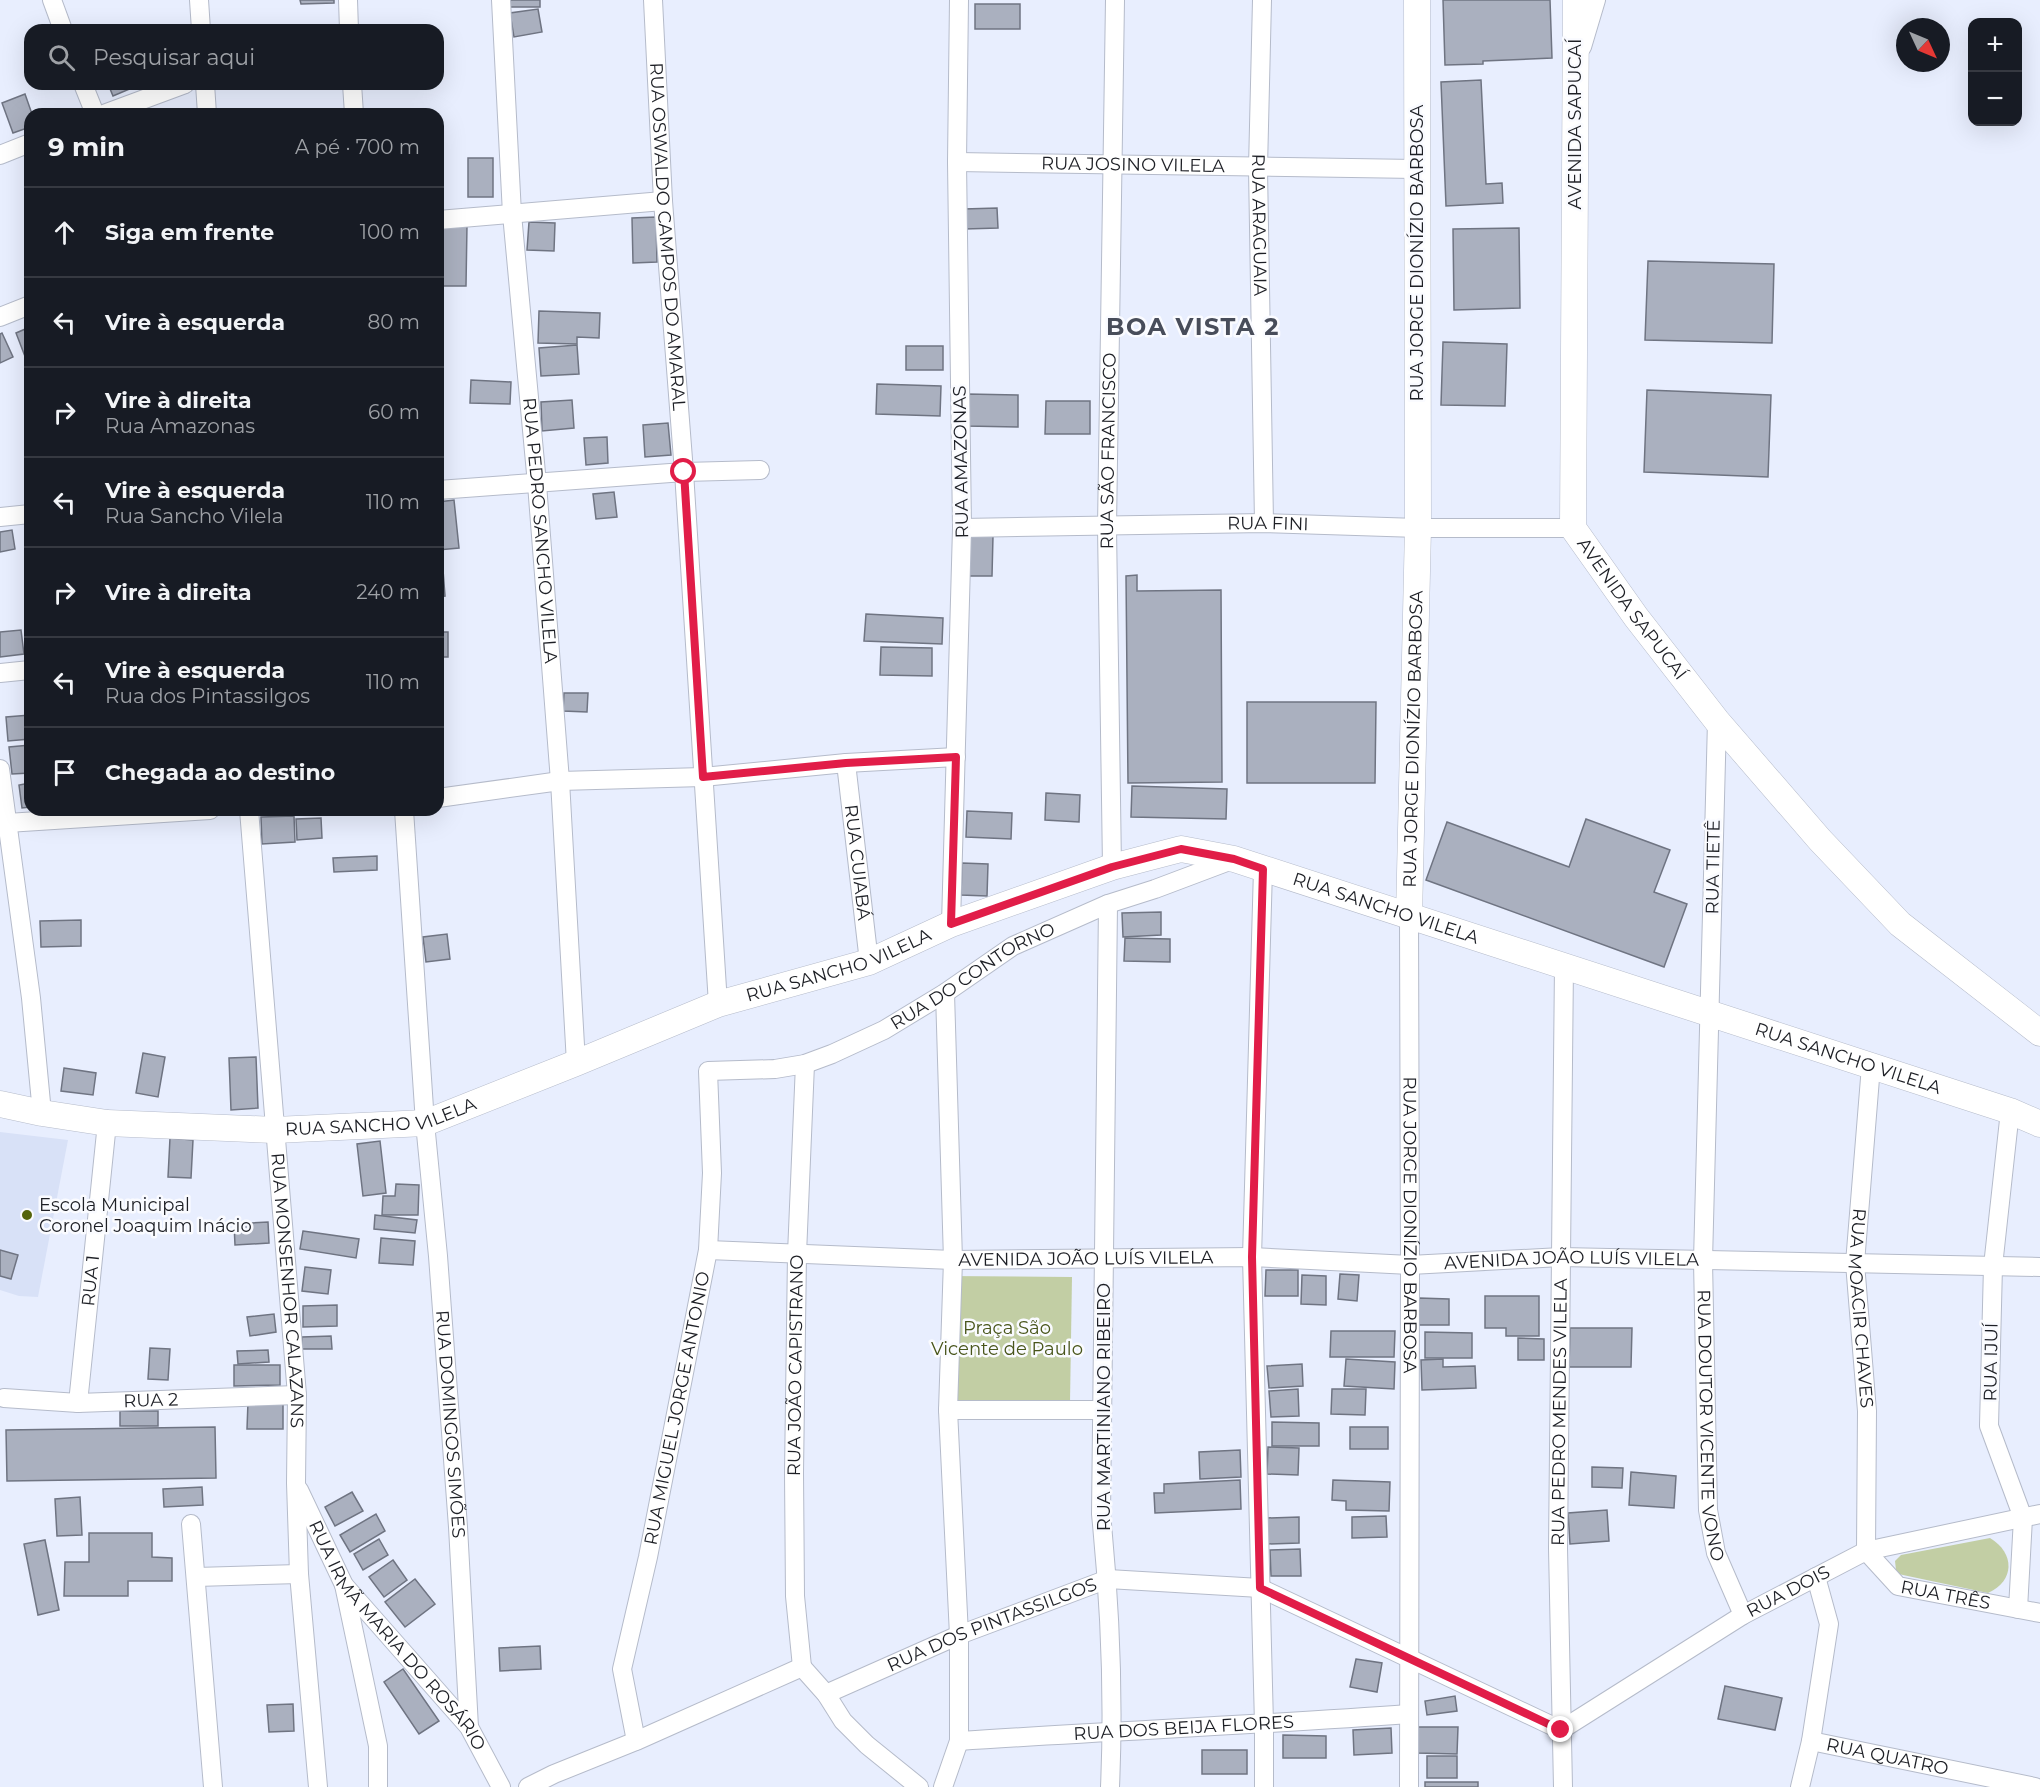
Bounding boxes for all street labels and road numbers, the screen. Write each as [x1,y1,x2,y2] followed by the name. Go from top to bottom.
[1564,38,1586,209] street label: AVENIDA SAPUCAÍ
[645,62,690,412] street label: RUA OSWALDO CAMPOS DO AMARAL
[1406,104,1428,401] street label: RUA JORGE DIONÍZIO BARBOSA
[1041,152,1225,177] street label: RUA JOSINO VILELA
[1247,153,1271,296] street label: RUA ARAGUAIA
[1096,352,1121,550] street label: RUA SÃO FRANCISCO
[949,385,973,539] street label: RUA AMAZONAS
[518,396,562,664] street label: RUA PEDRO SANCHO VILELA
[1227,512,1309,535] street label: RUA FINI
[1572,534,1692,684] street label: AVENIDA SAPUCAÍ
[1399,590,1428,888] street label: RUA JORGE DIONÍZIO BARBOSA
[840,803,875,922] street label: RUA CUIABÁ
[1701,819,1725,915] street label: RUA TIETÊ
[1290,868,1482,949] street label: RUA SANCHO VILELA
[886,918,1058,1034] street label: RUA DO CONTORNO
[743,924,935,1007] street label: RUA SANCHO VILELA
[1752,1018,1944,1099] street label: RUA SANCHO VILELA
[1398,1076,1421,1374] street label: RUA JORGE DIONÍZIO BARBOSA
[284,1093,479,1141] street label: RUA SANCHO VILELA
[266,1152,308,1428] street label: RUA MONSENHOR CALAZANS
[1843,1207,1878,1409] street label: RUA MOACIR CHAVES
[958,1246,1214,1271] street label: AVENIDA JOÃO LUÍS VILELA
[1443,1246,1699,1274] street label: AVENIDA JOÃO LUÍS VILELA
[77,1254,104,1307] street label: RUA 1
[783,1254,808,1476] street label: RUA JOÃO CAPISTRANO
[640,1269,715,1547] street label: RUA MIGUEL JORGE ANTONIO
[1547,1278,1572,1546] street label: RUA PEDRO MENDES VILELA
[1093,1283,1115,1531] street label: RUA MARTINIANO RIBEIRO
[1693,1289,1729,1565] street label: RUA DOUTOR VICENTE VONO
[431,1309,470,1539] street label: RUA DOMINGOS SIMÕES
[1979,1322,2003,1402] street label: RUA IJUÍ
[123,1388,179,1412] street label: RUA 2
[304,1517,490,1754] street label: RUA IRMÃ MARIA DO ROSÁRIO
[1743,1561,1834,1622] street label: RUA DOIS
[884,1573,1100,1676] street label: RUA DOS PINTASSILGOS
[1899,1576,1992,1614] street label: RUA TRÊS
[1073,1711,1295,1745] street label: RUA DOS BEIJA FLORES
[1824,1733,1951,1780] street label: RUA QUATRO

